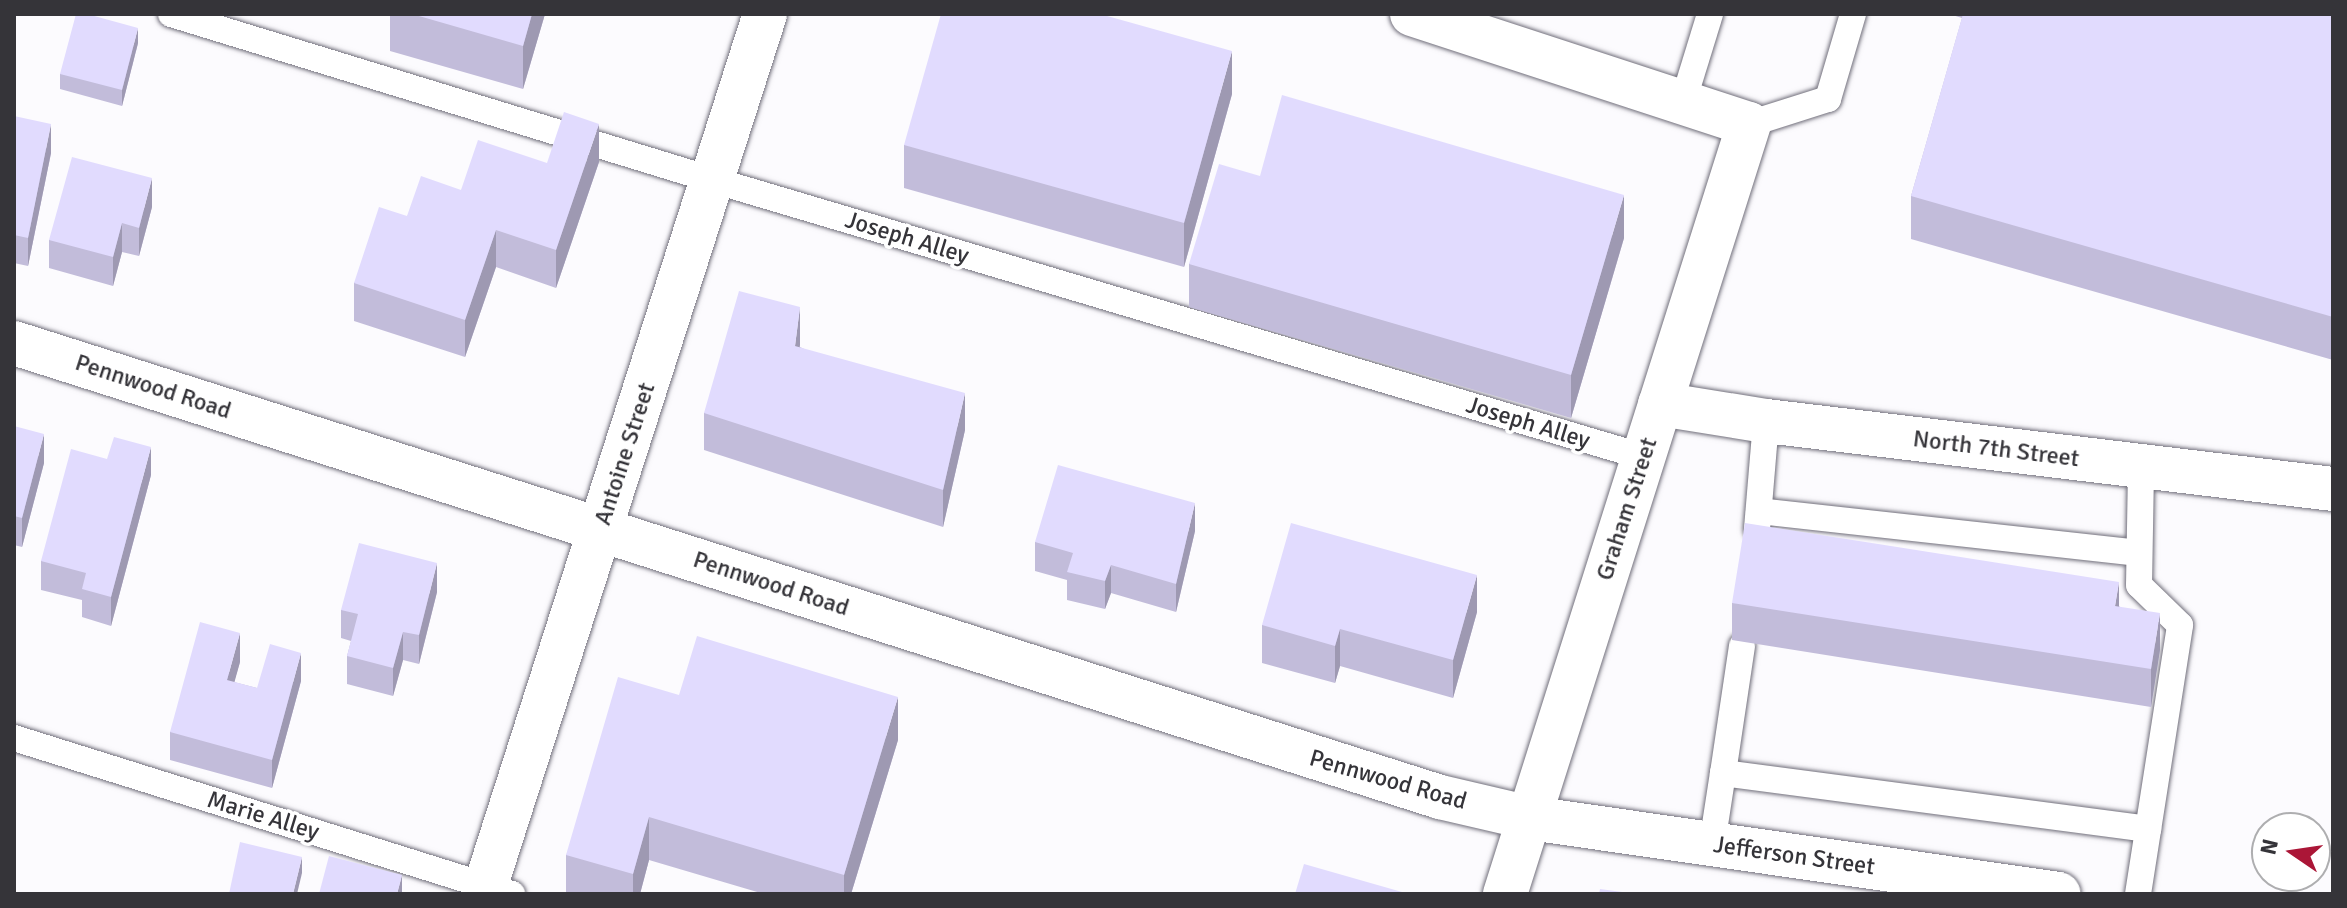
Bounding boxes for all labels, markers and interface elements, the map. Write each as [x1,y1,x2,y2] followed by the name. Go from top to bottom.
[842,206,972,270] street label: Joseph Alley
[71,348,235,426] street label: Pennwood Road
[588,379,662,529] street label: Antoine Street
[1463,391,1593,455] street label: Joseph Alley
[1911,425,2081,473] street label: North 7th Street
[1590,434,1664,584] street label: Graham Street
[689,545,853,623] street label: Pennwood Road
[1306,744,1470,816] street label: Pennwood Road
[204,785,322,847] street label: Marie Alley
[2251,812,2331,892] north arrow
[1711,830,1877,882] street label: Jefferson Street
[2254,836,2284,857] text: N

